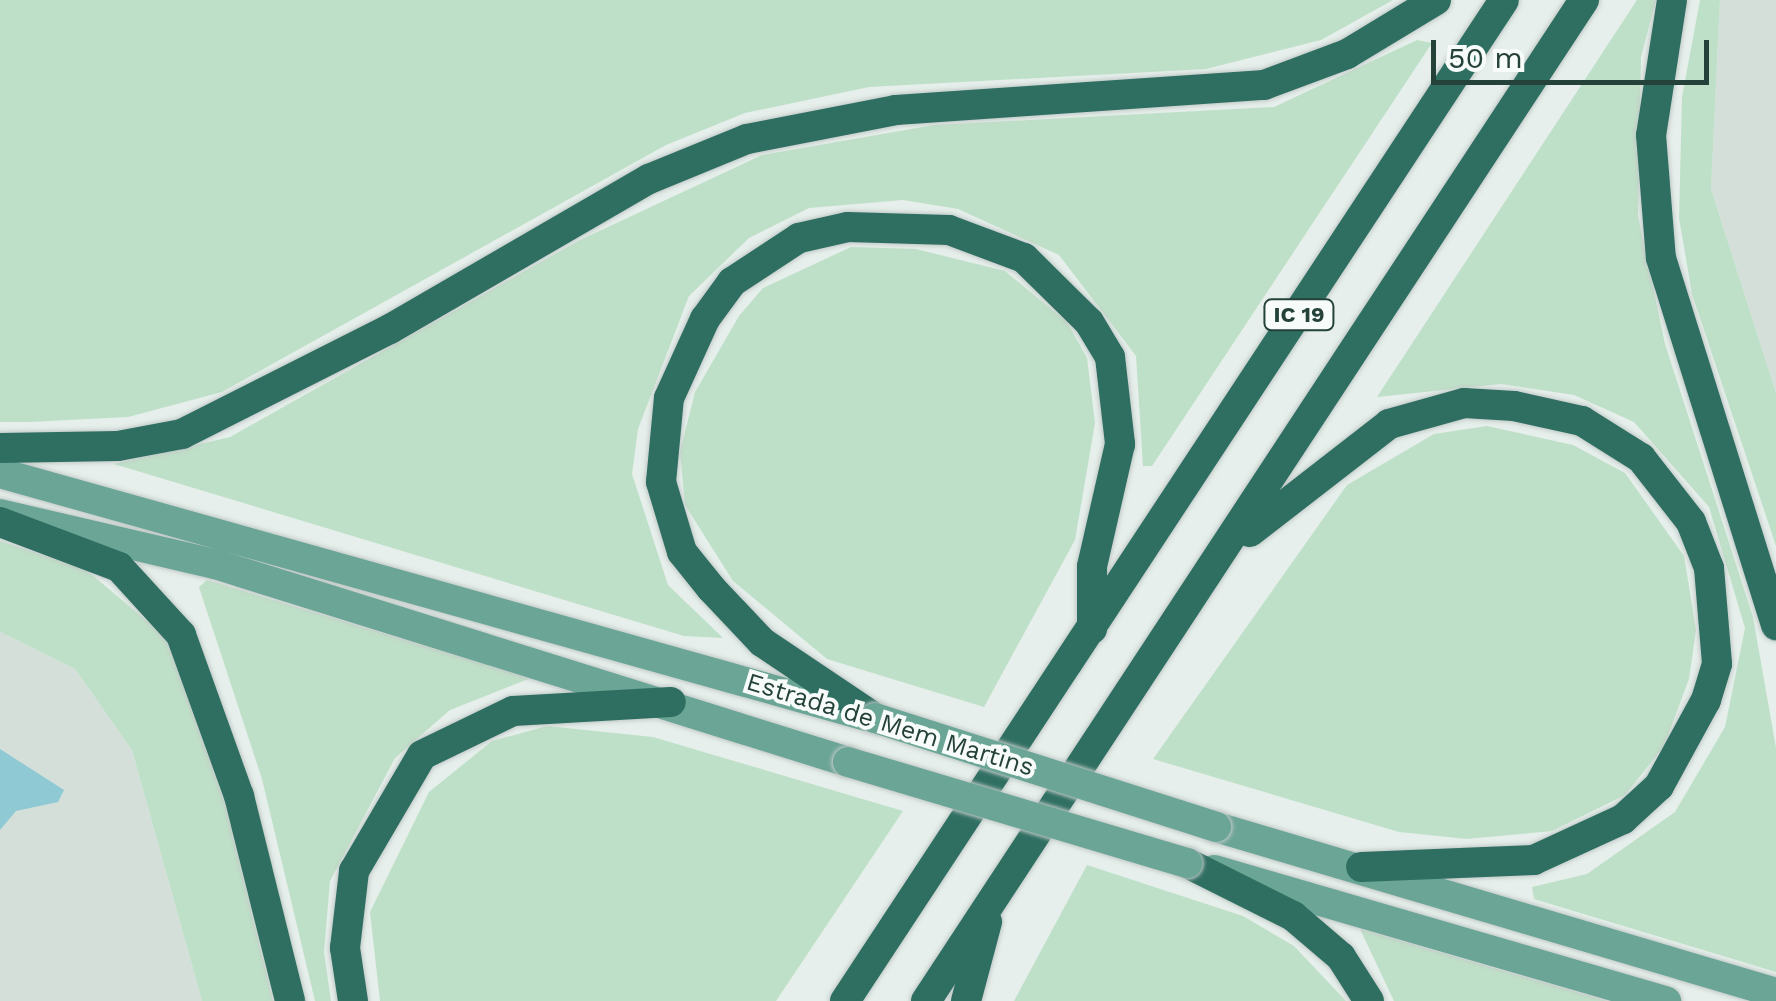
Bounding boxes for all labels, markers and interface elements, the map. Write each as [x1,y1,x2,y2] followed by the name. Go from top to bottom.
[1436,20,1714,82] scale bar
[1448,40,1523,75] text: 50 m
[1262,298,1336,332] road number: IC 19
[743,667,1037,783] street label: Estrada de Mem Martins

